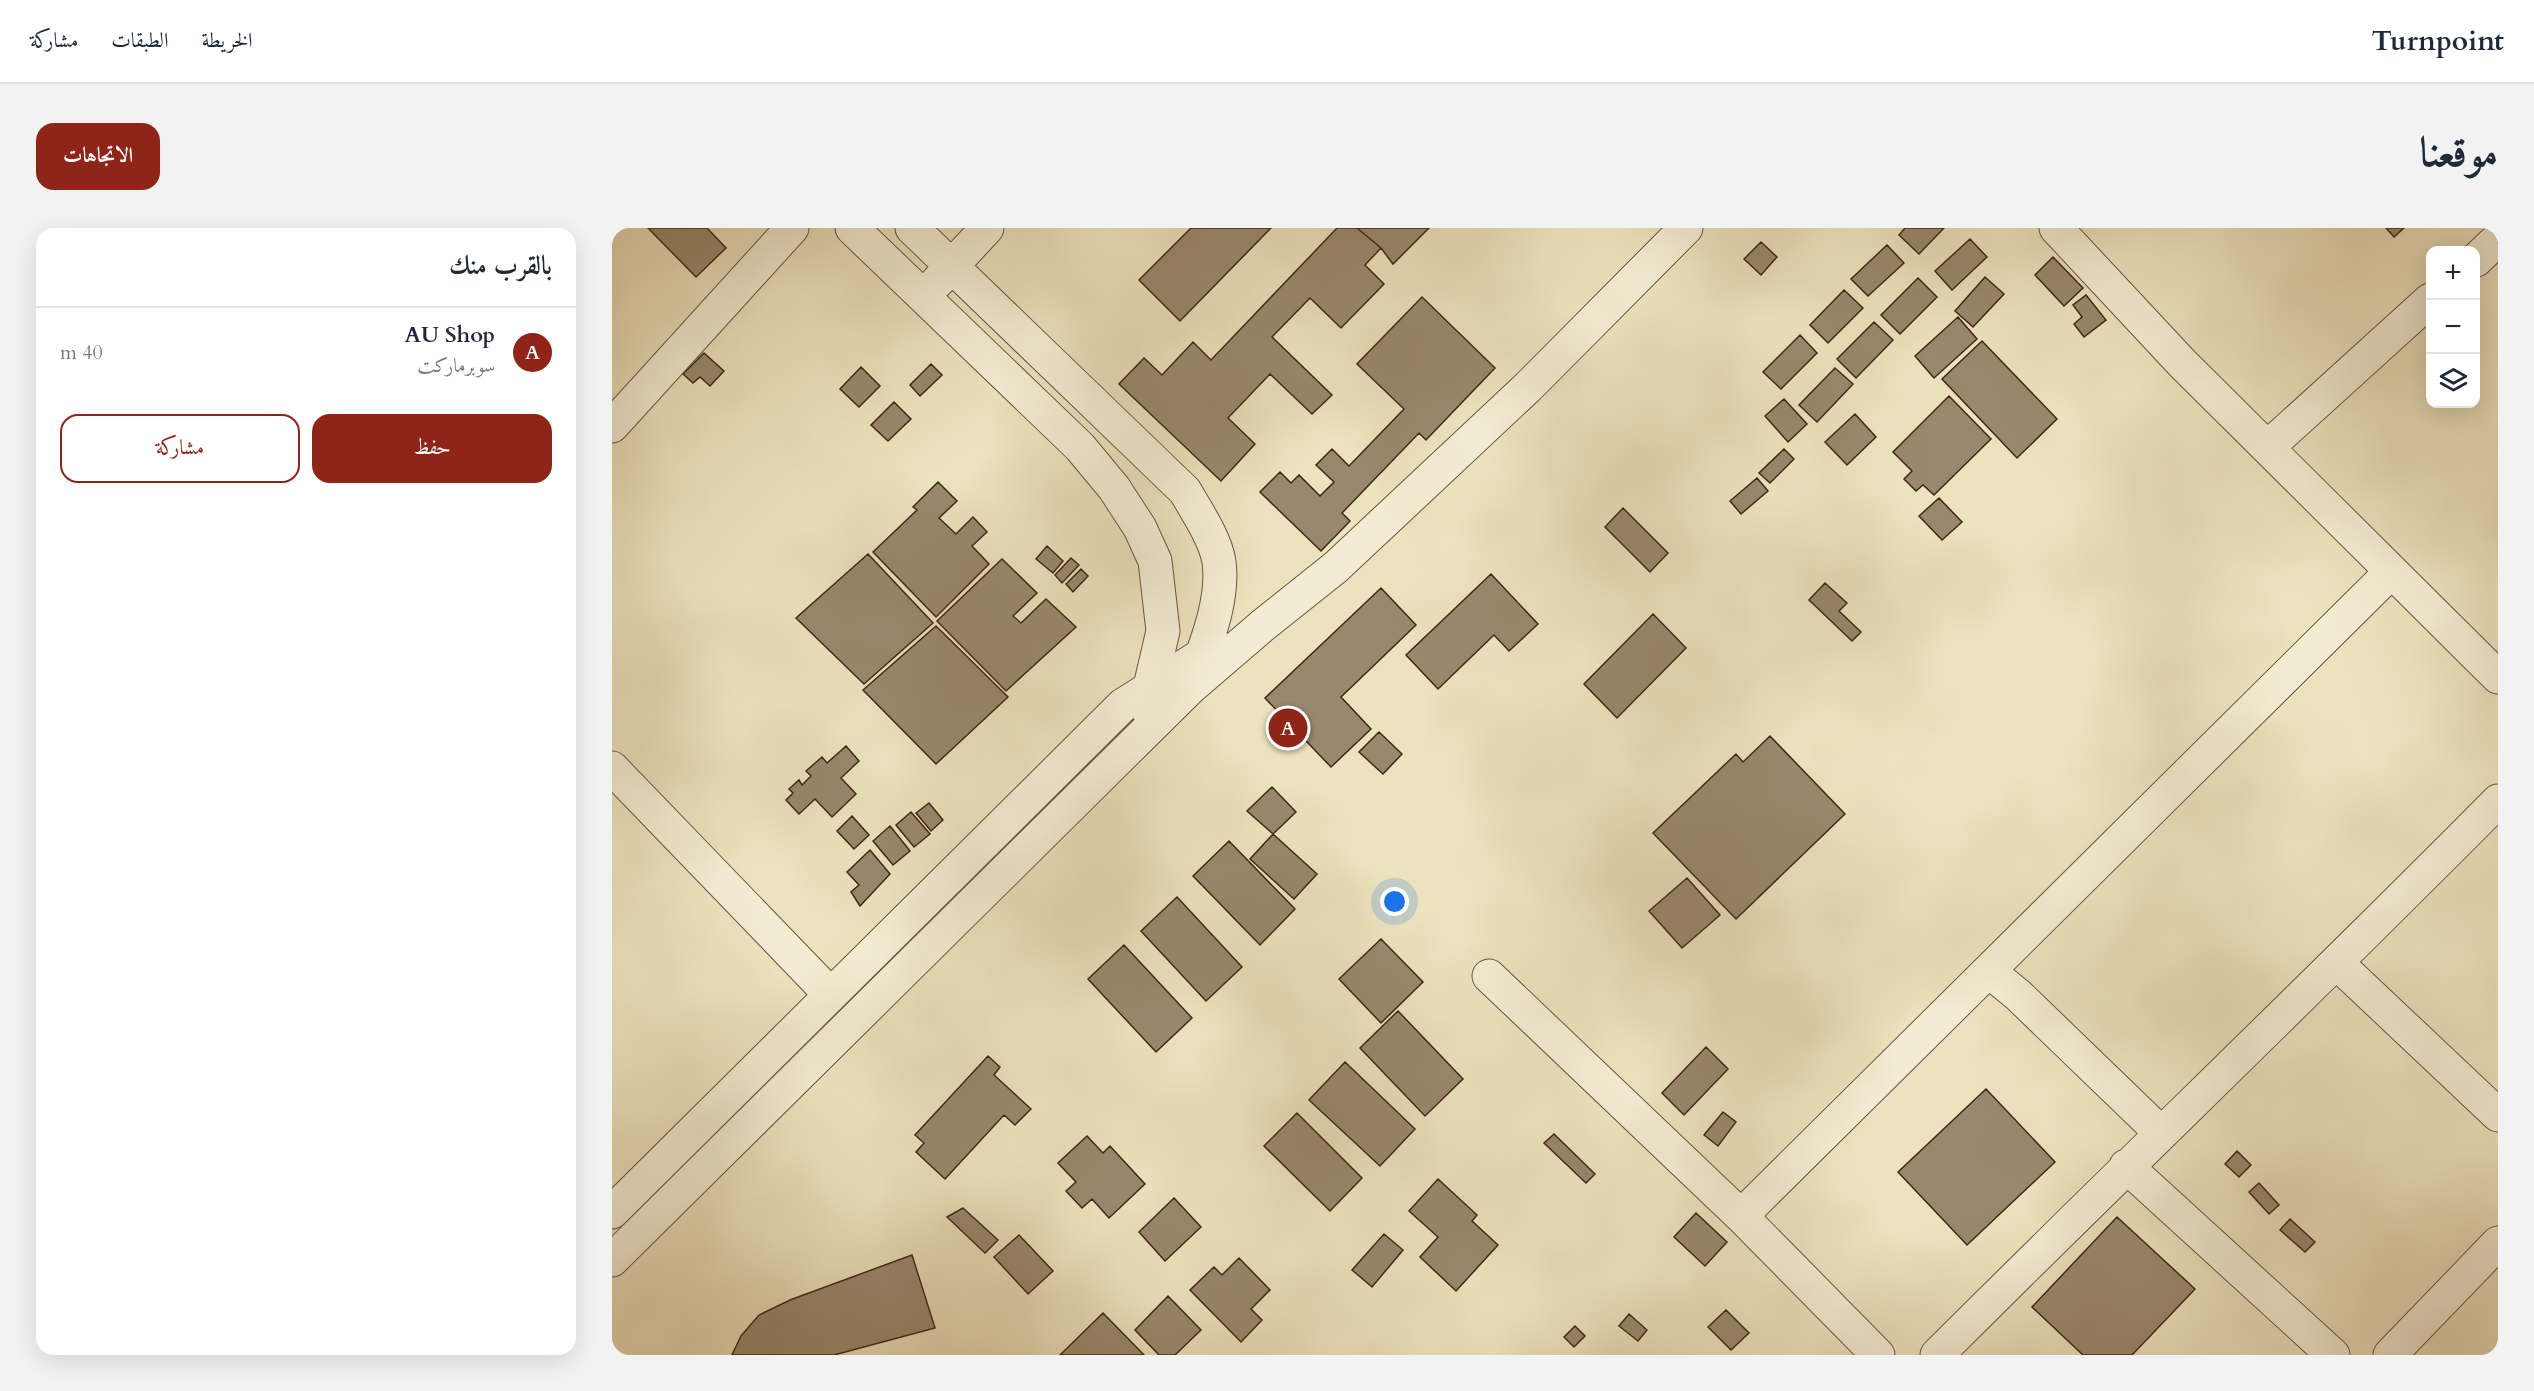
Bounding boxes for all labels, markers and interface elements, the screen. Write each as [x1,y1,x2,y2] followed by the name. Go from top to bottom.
[2371,22,2504,60] text: Turnpoint
[30,26,78,55] text: مشاركة
[111,26,168,55] text: الطبقات
[201,26,253,55] text: الخريطة
[36,123,160,190] button: الاتجاهات
[2420,124,2498,181] text: موقعنا
[2426,246,2480,408] map controls
[2426,246,2480,300] button: +
[449,248,552,283] text: بالقرب منك
[2426,300,2480,354] button: −
[404,320,495,350] text: AU Shop
[60,339,103,366] text: 40 m
[525,339,540,366] text: A
[417,352,495,379] text: سوبرماركت
[2426,354,2480,408] button: layers
[60,414,300,483] button: مشاركة
[312,414,552,483] button: حفظ
[1268,706,1308,750] pin: A
[1380,887,1409,916] your location

